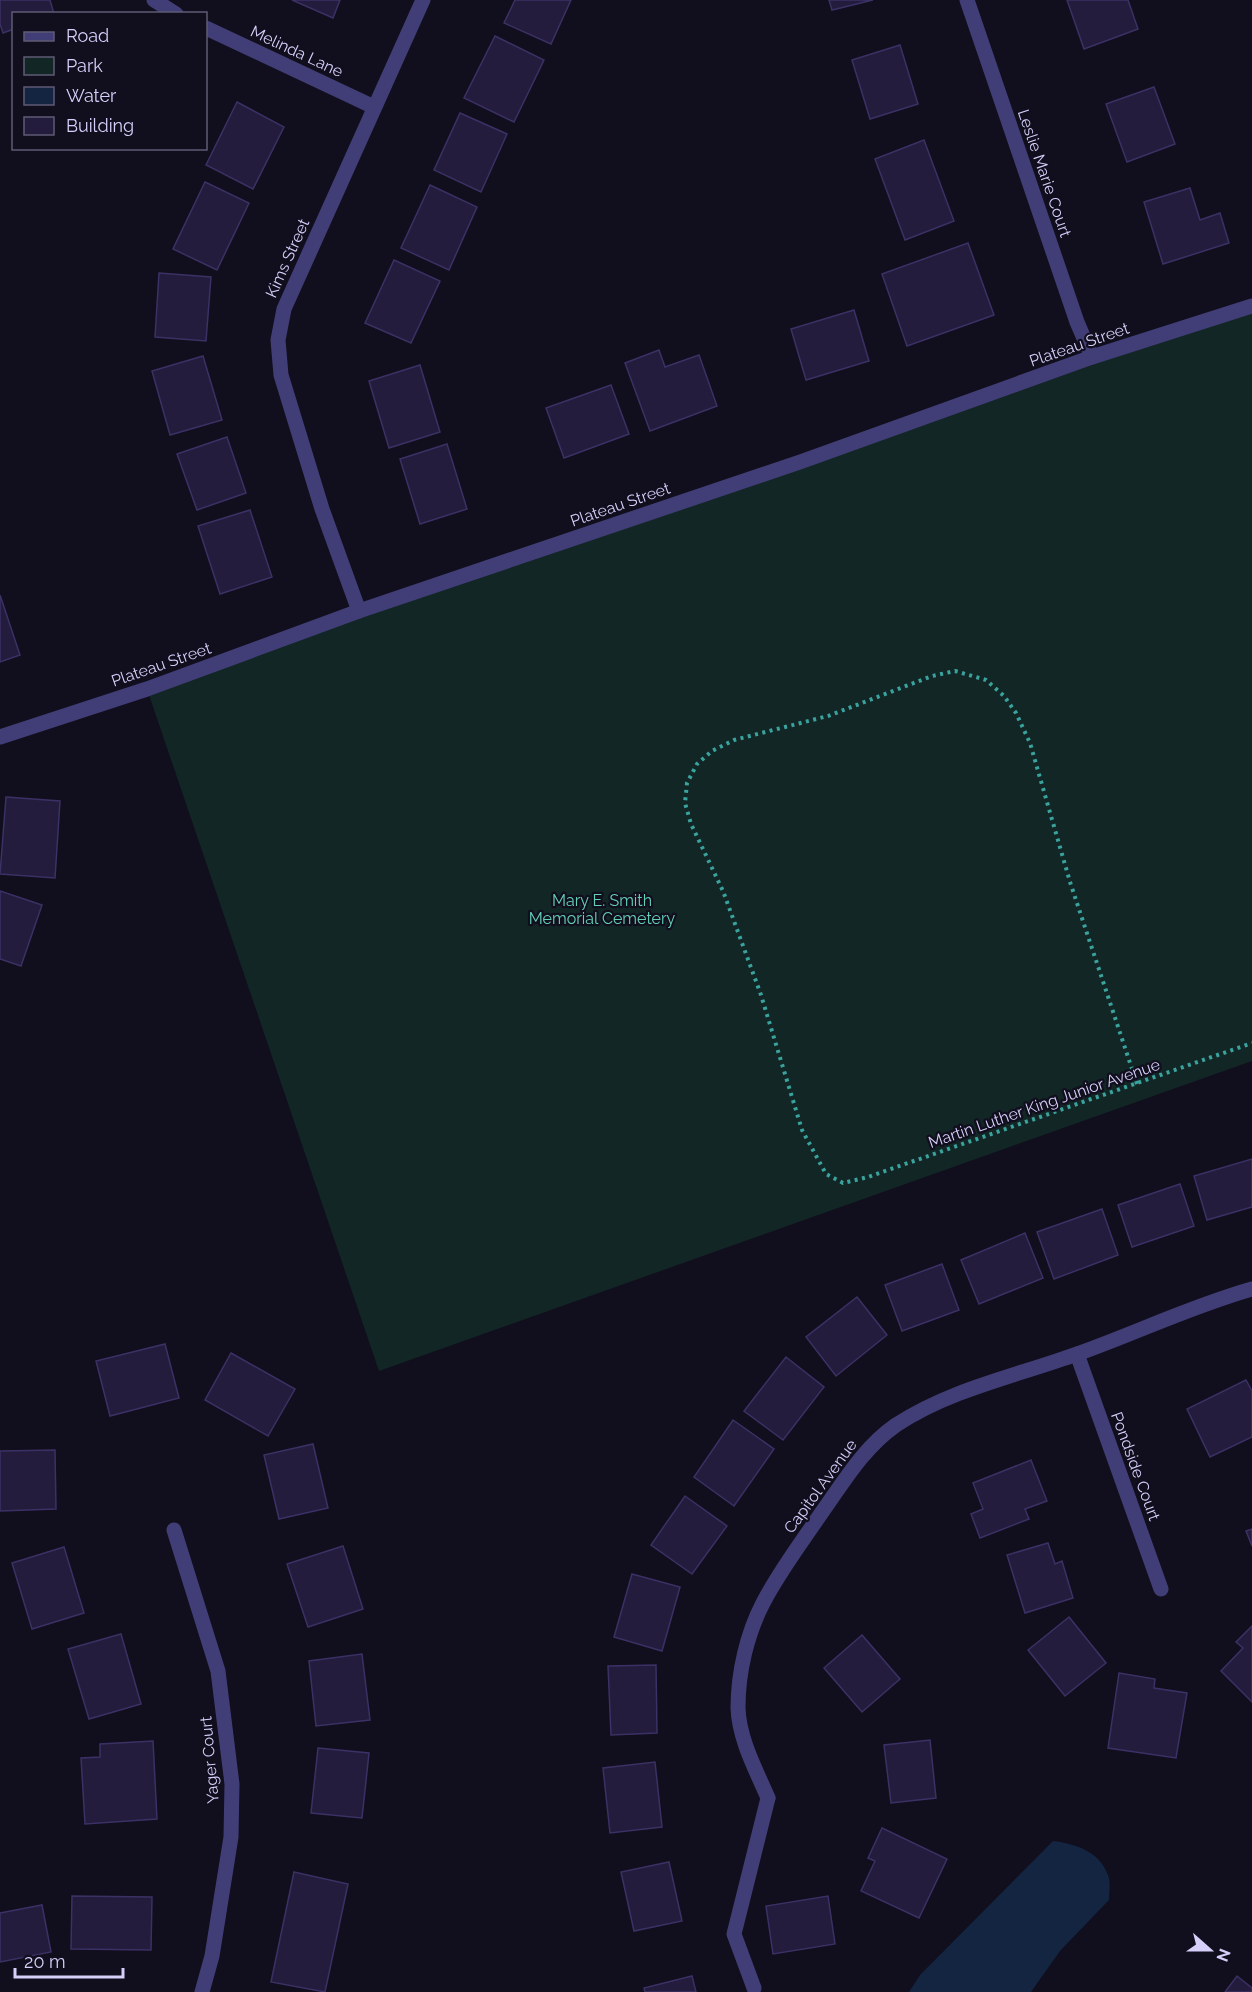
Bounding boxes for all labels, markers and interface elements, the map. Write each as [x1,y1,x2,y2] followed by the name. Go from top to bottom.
[12,12,207,150] legend
[247,22,346,81] street label: Melinda Lane
[66,25,109,46] text: Road
[66,55,103,76] text: Park
[66,85,117,106] text: Water
[1014,107,1075,240] street label: Leslie Marie Court
[66,115,134,136] text: Building
[262,215,314,301] street label: Kims Street
[1027,318,1132,370] street label: Plateau Street
[568,478,673,530] street label: Plateau Street
[109,638,214,690] street label: Plateau Street
[529,891,676,928] park label: Mary E. Smith Memorial Cemetery
[926,1055,1163,1152] street label: Martin Luther King Junior Avenue
[1107,1409,1164,1524] street label: Pondside Court
[780,1436,861,1537] street label: Capitol Avenue
[196,1715,223,1804] street label: Yager Court
[1180,1920,1240,1980] north arrow
[15,1941,123,1979] scale bar
[1212,1946,1235,1964] text: N
[24,1951,66,1972] text: 20 m

